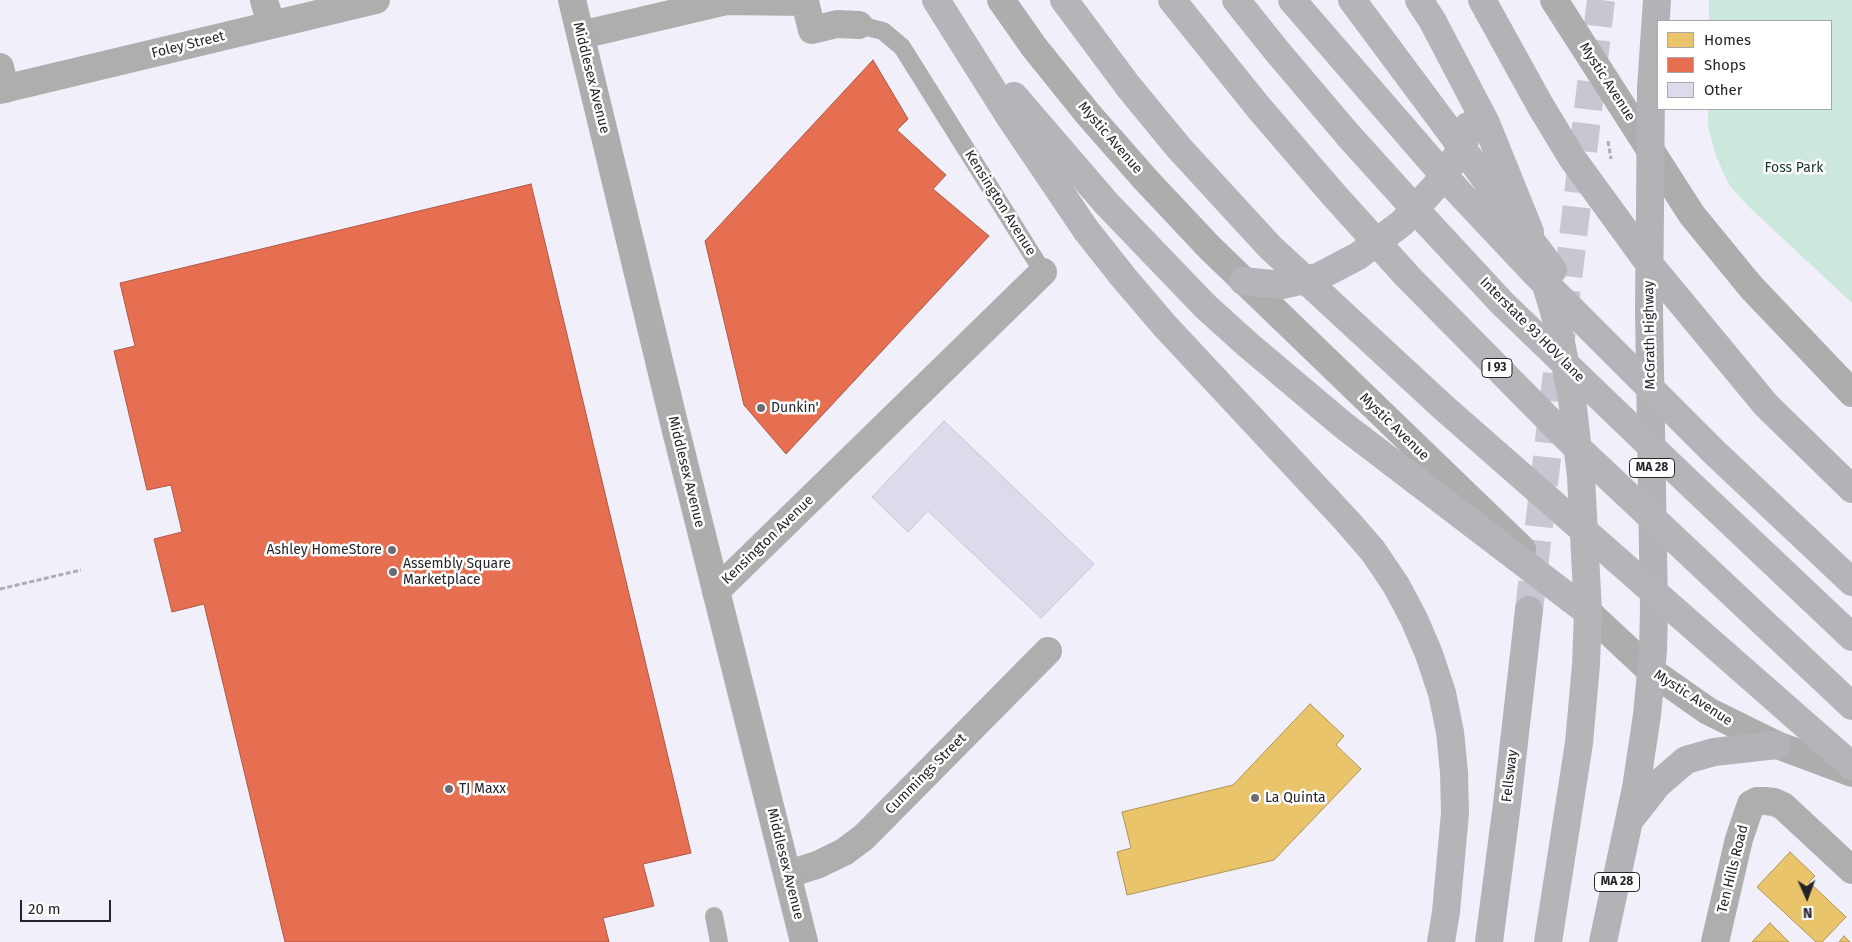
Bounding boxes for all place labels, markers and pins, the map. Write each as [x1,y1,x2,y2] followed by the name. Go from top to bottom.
[771,400,819,416] place label: Dunkin'
[755,402,767,414] marker: Dunkin'
[266,542,382,558] place label: Ashley HomeStore
[386,544,398,556] marker: Ashley HomeStore
[403,556,511,588] place label: Assembly Square Marketplace
[387,566,399,578] marker: Assembly Square Marketplace
[459,781,506,797] place label: TJ Maxx
[443,783,455,795] marker: TJ Maxx
[1265,790,1326,806] place label: La Quinta
[1249,792,1261,804] marker: La Quinta

